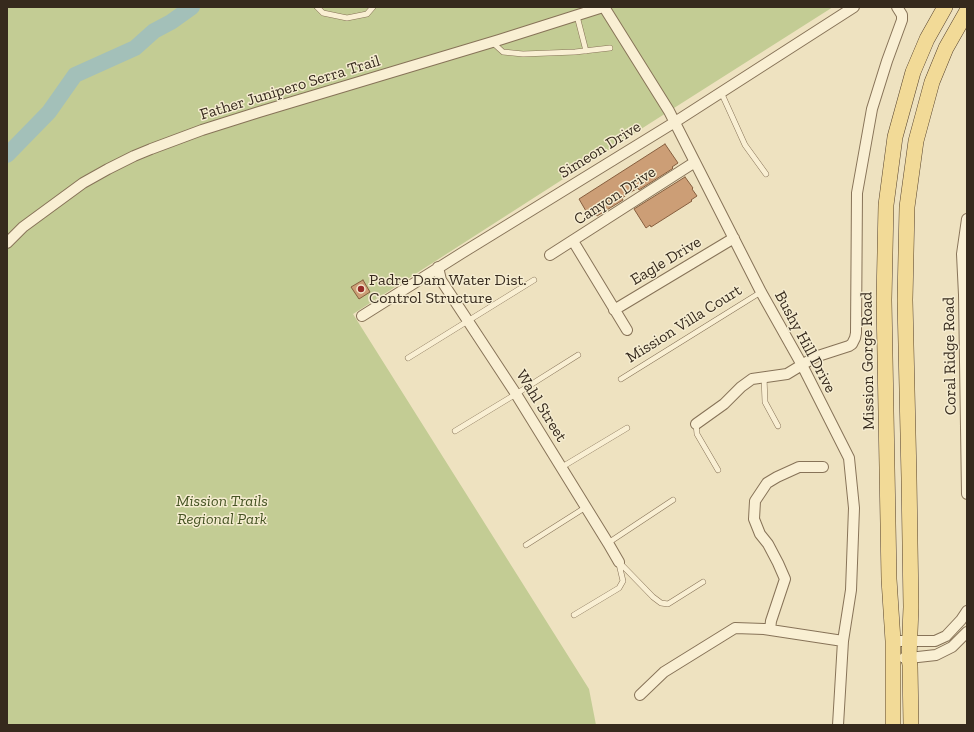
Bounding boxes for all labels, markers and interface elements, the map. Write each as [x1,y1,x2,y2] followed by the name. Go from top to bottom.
[198,51,382,125] street label: Father Junipero Serra Trail
[555,117,645,183] street label: Simeon Drive
[571,162,659,230] street label: Canyon Drive
[627,232,705,290] street label: Eagle Drive
[369,270,527,308] place label: Padre Dam Water Dist. Control Structure
[623,281,745,367] street label: Mission Villa Court
[356,284,366,294] marker: Padre Dam Water Dist. Control Structure
[770,288,840,396] street label: Bushy Hill Drive
[857,292,879,430] street label: Mission Gorge Road
[939,297,961,415] street label: Coral Ridge Road
[511,367,571,445] street label: Wahl Street
[176,491,268,529] park label: Mission Trails Regional Park

